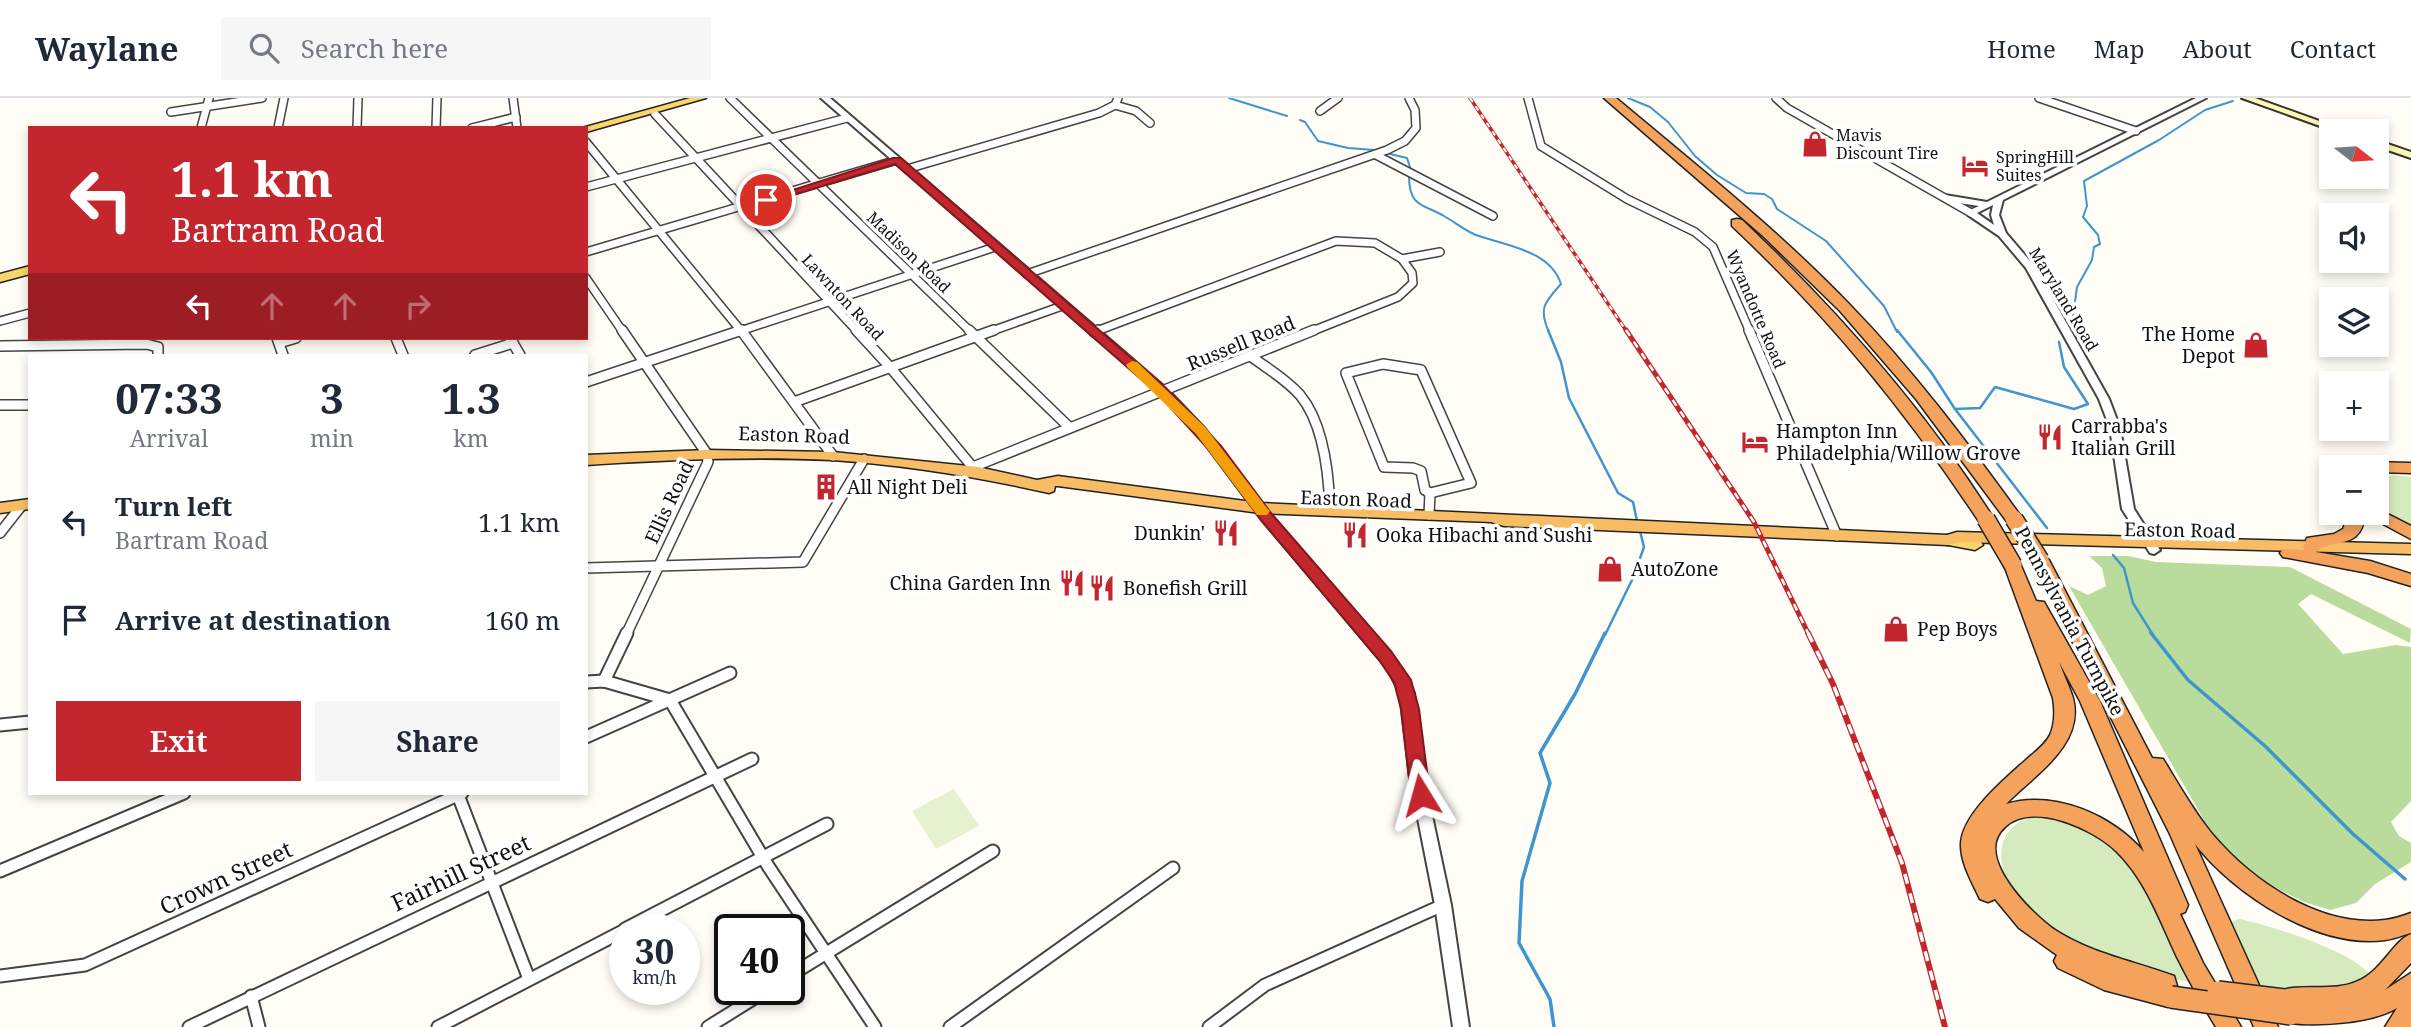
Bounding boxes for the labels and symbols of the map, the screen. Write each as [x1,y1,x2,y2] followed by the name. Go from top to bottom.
[2319,119,2389,189] north arrow
[1836,124,1938,164] place label: Mavis Discount Tire
[1800,129,1830,159] shop icon: Mavis Discount Tire
[1996,146,2074,186] place label: SpringHill Suites
[1960,151,1990,181] hotel icon: SpringHill Suites
[736,170,796,230] pin
[862,206,956,298] street label: Madison Road
[2024,243,2104,355] street label: Maryland Road
[1721,246,1791,372] street label: Wyandotte Road
[797,249,889,345] street label: Lawnton Road
[1183,309,1299,376] street label: Russell Road
[2142,321,2235,369] place label: The Home Depot
[2241,330,2271,360] shop icon: The Home Depot
[2071,413,2176,461] place label: Carrabba's Italian Grill
[1776,418,2021,466] place label: Hampton Inn Philadelphia/Willow Grove
[738,420,851,450] street label: Easton Road
[2035,422,2065,452] restaurant icon: Carrabba's Italian Grill
[1740,427,1770,457] hotel icon: Hampton Inn Philadelphia/Willow Grove
[638,456,700,548] street label: Ellis Road
[811,472,841,502] building icon: All Night Deli
[847,474,968,500] place label: All Night Deli
[1300,484,1413,514] street label: Easton Road
[2124,516,2236,544] street label: Easton Road
[1211,518,1241,548] restaurant icon: Dunkin'
[1134,520,1205,546] place label: Dunkin'
[1340,520,1370,550] restaurant icon: Ooka Hibachi and Sushi
[1376,522,1592,548] place label: Ooka Hibachi and Sushi
[2009,522,2131,720] street label: Pennsylvania Turnpike
[1595,554,1625,584] shop icon: AutoZone
[1631,556,1718,582] place label: AutoZone
[1057,568,1087,598] restaurant icon: China Garden Inn
[890,570,1051,596] place label: China Garden Inn
[1087,573,1117,603] restaurant icon: Bonefish Grill
[1123,575,1247,601] place label: Bonefish Grill
[1881,614,1911,644] shop icon: Pep Boys
[1917,616,1998,642] place label: Pep Boys
[1384,758,1458,832] position arrow
[386,826,535,918] street label: Fairhill Street
[154,832,297,922] street label: Crown Street
[714,914,805,1005] speed limit sign: 40

